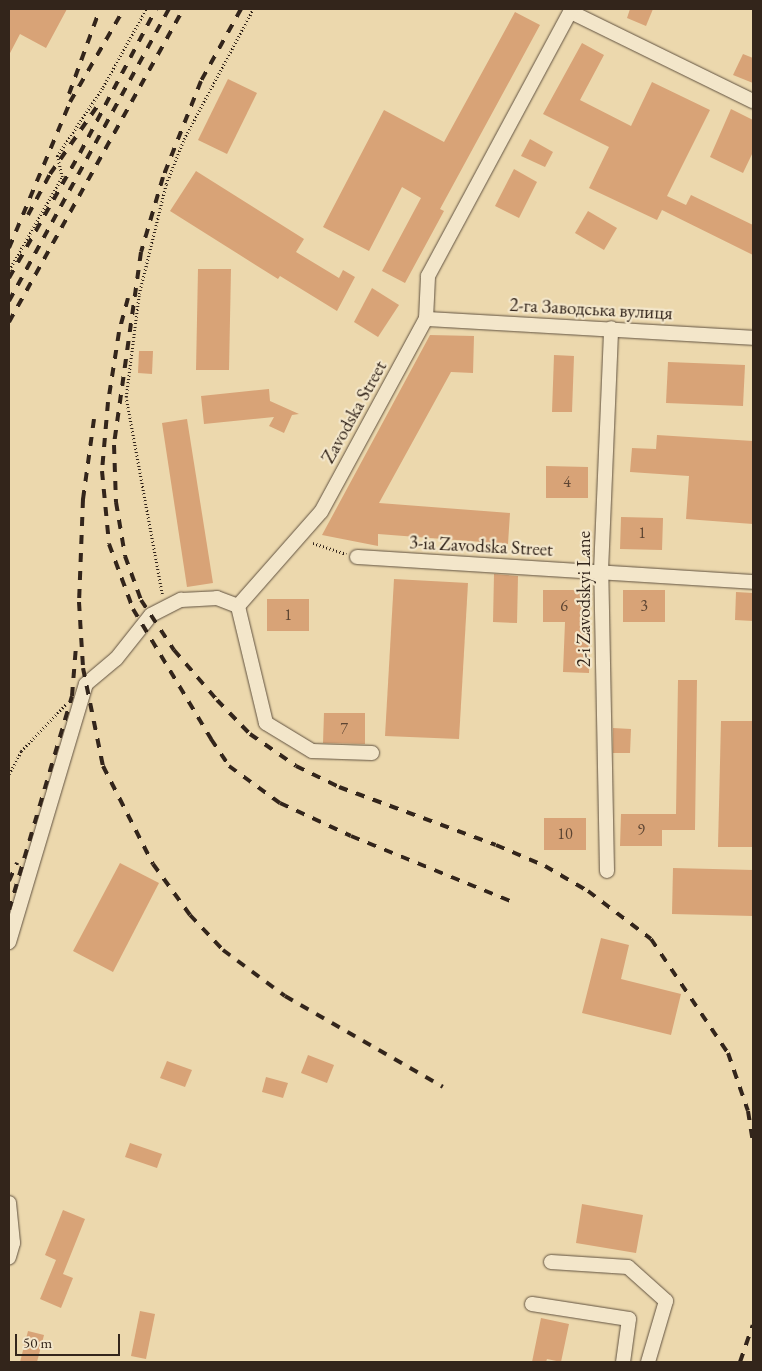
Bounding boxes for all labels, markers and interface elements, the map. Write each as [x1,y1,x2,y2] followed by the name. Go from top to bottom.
[509,293,673,325] street label: 2-га Заводська вулиця
[316,357,392,467] street label: Zavodska Street
[563,472,571,492] house number: 4
[638,523,646,543] house number: 1
[408,531,554,561] street label: 3-ia Zavodska Street
[573,531,595,667] street label: 2-i Zavodskyi Lane
[560,596,568,616] house number: 6
[640,596,648,616] house number: 3
[284,605,292,625] house number: 1
[340,719,348,739] house number: 7
[637,820,645,840] house number: 9
[557,824,573,844] house number: 10
[18,1324,122,1356] scale bar
[23,1333,52,1352] text: 50 m

